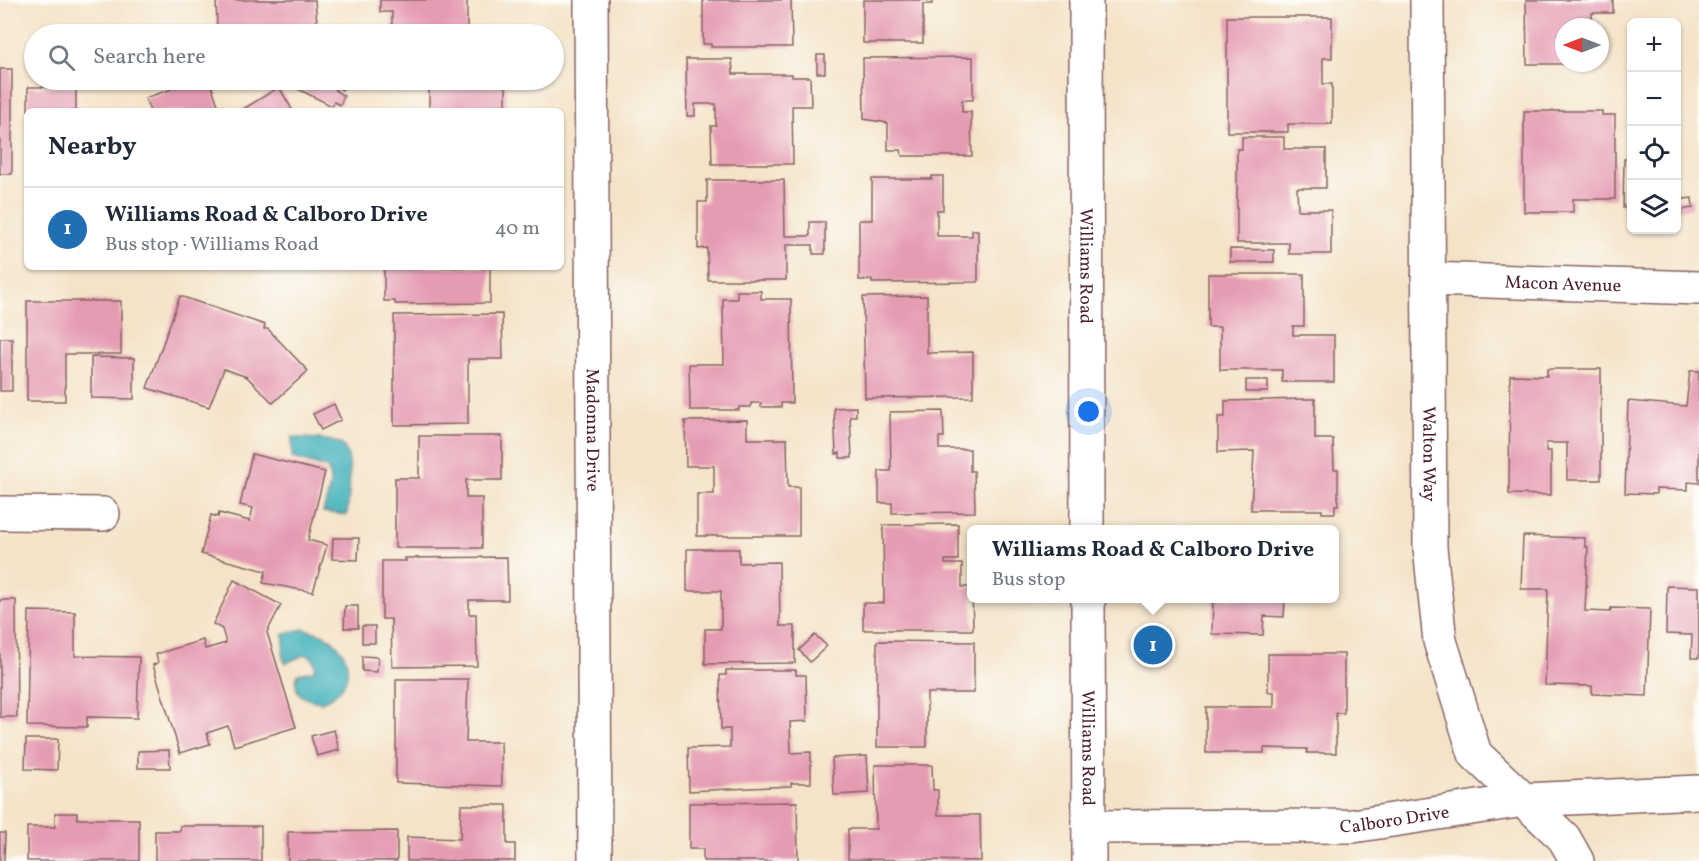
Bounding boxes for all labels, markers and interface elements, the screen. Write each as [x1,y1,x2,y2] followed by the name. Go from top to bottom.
[1555,18,1609,72] north arrow
[1627,18,1681,234] map controls
[1627,18,1681,72] button: +
[24,24,564,90] search box
[45,41,78,74] icon: search
[93,42,206,73] text: Search here
[1627,72,1681,126] button: −
[1627,126,1681,180] button: locate
[48,129,137,165] text: Nearby
[1627,180,1681,234] button: layers
[105,200,428,231] text: Williams Road & Calboro Drive
[1072,208,1098,324] street label: Williams Road
[63,215,72,243] text: 1
[495,215,540,243] text: 40 m
[105,231,319,259] text: Bus stop · Williams Road
[1504,271,1622,299] street label: Macon Avenue
[579,368,604,492] street label: Madonna Drive
[1074,397,1103,426] your location
[1415,406,1441,502] street label: Walton Way
[967,525,1339,603] popup
[992,535,1314,566] text: Williams Road & Calboro Drive
[992,566,1065,594] text: Bus stop
[1134,622,1172,668] pin: 1
[1074,690,1100,806] street label: Williams Road
[1340,801,1451,840] street label: Calboro Drive

